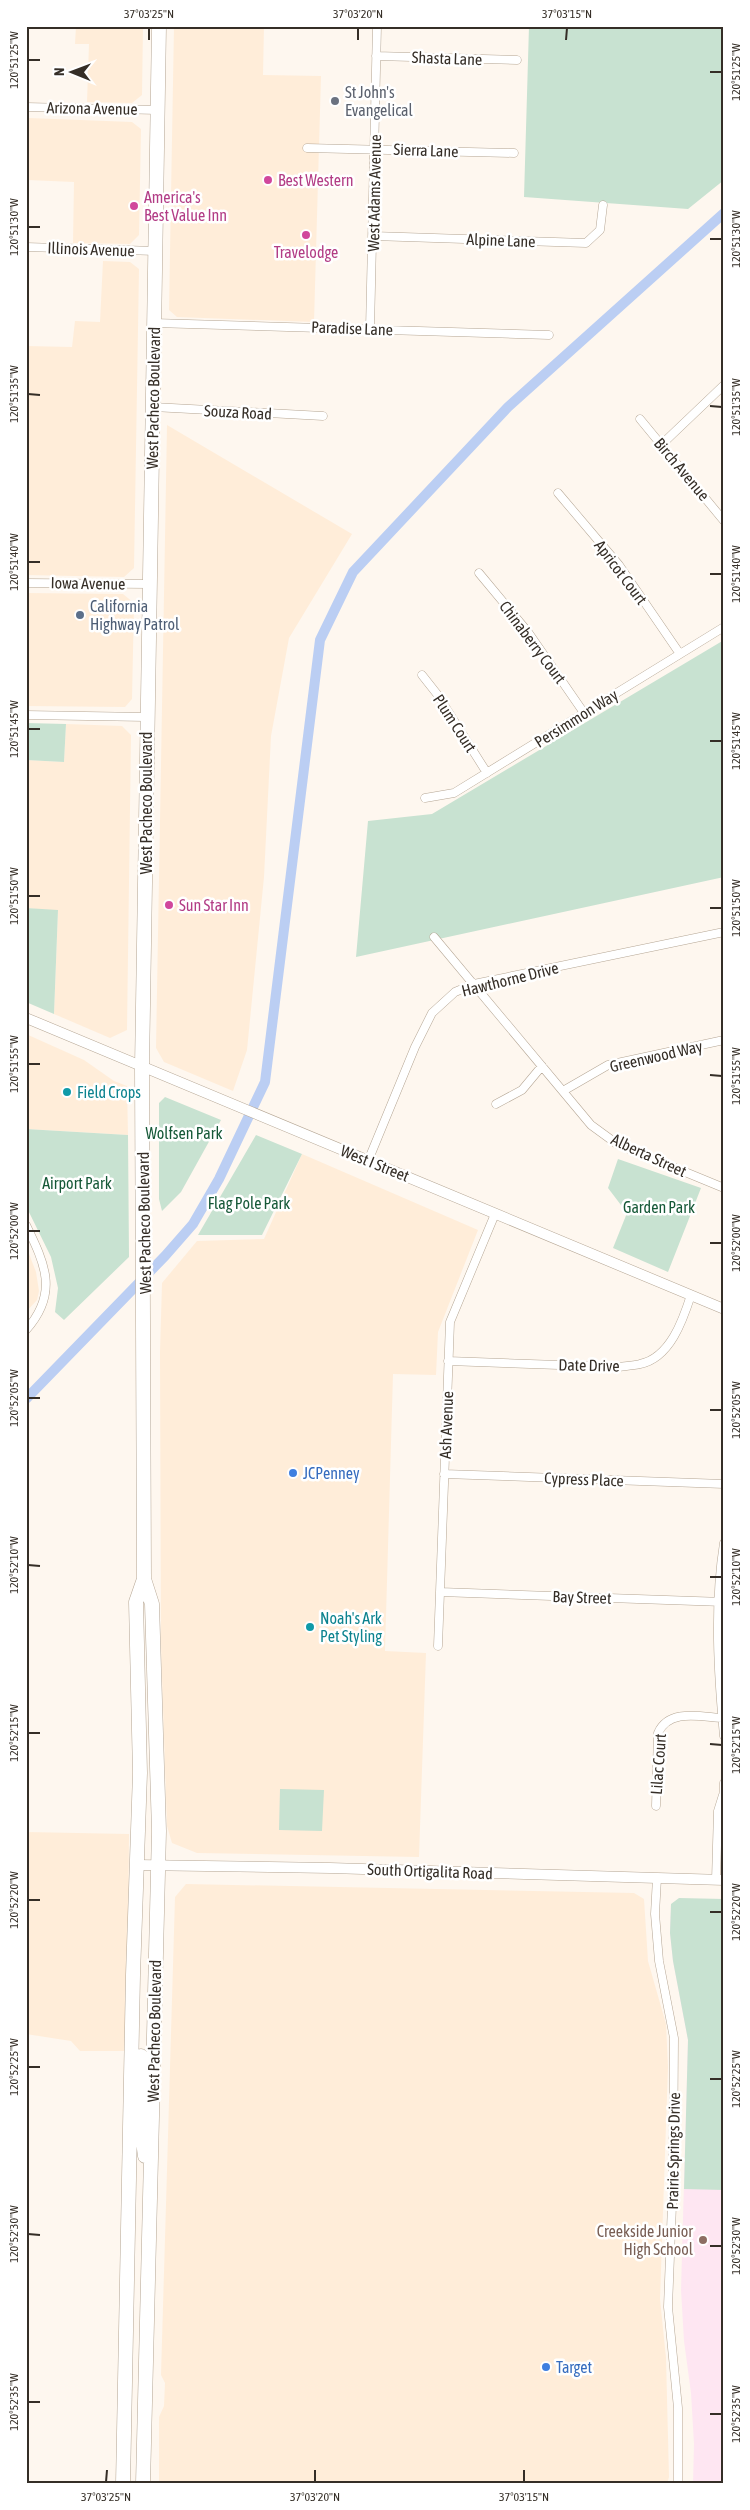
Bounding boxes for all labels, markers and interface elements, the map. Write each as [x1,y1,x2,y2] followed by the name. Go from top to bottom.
[124,7,174,21] text: 37°03'25"N
[333,7,383,21] text: 37°03'20"N
[542,7,592,21] text: 37°03'15"N
[7,31,21,89] text: 120°51'25"W
[729,43,743,101] text: 120°51'25"W
[48,48,98,98] north arrow
[411,48,483,68] street label: Shasta Lane
[51,68,67,76] text: N
[345,83,414,120] place label: St John's Evangelical
[329,95,341,107] marker: St John's Evangelical
[46,98,138,118] street label: Arizona Avenue
[364,134,384,252] street label: West Adams Avenue
[393,140,459,160] street label: Sierra Lane
[278,171,354,189] place label: Best Western
[262,174,274,186] marker: Best Western
[144,188,227,224] place label: America's Best Value Inn
[7,198,21,256] text: 120°51'30"W
[128,200,140,212] marker: America's Best Value Inn
[729,210,743,268] text: 120°51'30"W
[300,229,312,241] marker: Travelodge
[466,230,536,251] street label: Alpine Lane
[47,238,135,260] street label: Illinois Avenue
[274,243,338,262] place label: Travelodge
[311,318,393,338] street label: Paradise Lane
[143,327,163,469] street label: West Pacheco Boulevard
[7,365,21,423] text: 120°51'35"W
[729,378,743,436] text: 120°51'35"W
[204,401,272,423] street label: Souza Road
[651,434,713,504] street label: Birch Avenue
[7,533,21,591] text: 120°51'40"W
[590,536,651,609] street label: Apricot Court
[729,545,743,603] text: 120°51'40"W
[50,573,126,593] street label: Iowa Avenue
[90,597,180,634] place label: California Highway Patrol
[495,597,570,688] street label: Chinaberry Court
[74,609,86,621] marker: California Highway Patrol
[531,685,622,752] street label: Persimmon Way
[430,691,480,756] street label: Plum Court
[7,700,21,758] text: 120°51'45"W
[729,712,743,770] text: 120°51'45"W
[137,732,155,874] street label: West Pacheco Boulevard
[7,867,21,925] text: 120°51'50"W
[729,879,743,937] text: 120°51'50"W
[179,896,249,914] place label: Sun Star Inn
[163,899,175,911] marker: Sun Star Inn
[460,958,560,1000] street label: Hawthorne Drive
[7,1035,21,1093] text: 120°51'55"W
[608,1036,705,1076] street label: Greenwood Way
[729,1047,743,1105] text: 120°51'55"W
[77,1083,141,1102] place label: Field Crops
[61,1086,73,1098] marker: Field Crops
[146,1124,222,1142] park label: Wolfsen Park
[609,1130,690,1180] street label: Alberta Street
[338,1141,412,1185] street label: West I Street
[134,1152,154,1294] street label: West Pacheco Boulevard
[42,1174,112,1193] park label: Airport Park
[208,1194,290,1213] park label: Flag Pole Park
[623,1198,695,1216] park label: Garden Park
[7,1202,21,1260] text: 120°52'00"W
[729,1214,743,1272] text: 120°52'00"W
[558,1355,620,1375] street label: Date Drive
[7,1369,21,1427] text: 120°52'05"W
[729,1381,743,1439] text: 120°52'05"W
[436,1391,456,1459] street label: Ash Avenue
[303,1464,360,1483] place label: JCPenney
[287,1467,299,1479] marker: JCPenney
[544,1469,624,1490] street label: Cypress Place
[7,1536,21,1594] text: 120°52'10"W
[729,1548,743,1606] text: 120°52'10"W
[552,1587,612,1608] street label: Bay Street
[320,1609,382,1646] place label: Noah's Ark Pet Styling
[304,1621,316,1633] marker: Noah's Ark Pet Styling
[7,1704,21,1762] text: 120°52'15"W
[729,1716,743,1774] text: 120°52'15"W
[647,1732,669,1795] street label: Lilac Court
[367,1860,493,1883] street label: South Ortigalita Road
[7,1871,21,1929] text: 120°52'20"W
[729,1883,743,1941] text: 120°52'20"W
[144,1960,164,2102] street label: West Pacheco Boulevard
[7,2038,21,2096] text: 120°52'25"W
[729,2050,743,2108] text: 120°52'25"W
[663,2092,684,2210] street label: Prairie Springs Drive
[7,2205,21,2263] text: 120°52'30"W
[729,2217,743,2275] text: 120°52'30"W
[597,2222,694,2259] place label: Creekside Junior High School
[697,2234,709,2246] marker: Creekside Junior High School
[556,2358,592,2377] place label: Target
[540,2361,552,2373] marker: Target
[7,2373,21,2431] text: 120°52'35"W
[729,2385,743,2443] text: 120°52'35"W
[81,2490,131,2504] text: 37°03'25"N
[290,2490,340,2504] text: 37°03'20"N
[499,2490,549,2504] text: 37°03'15"N

